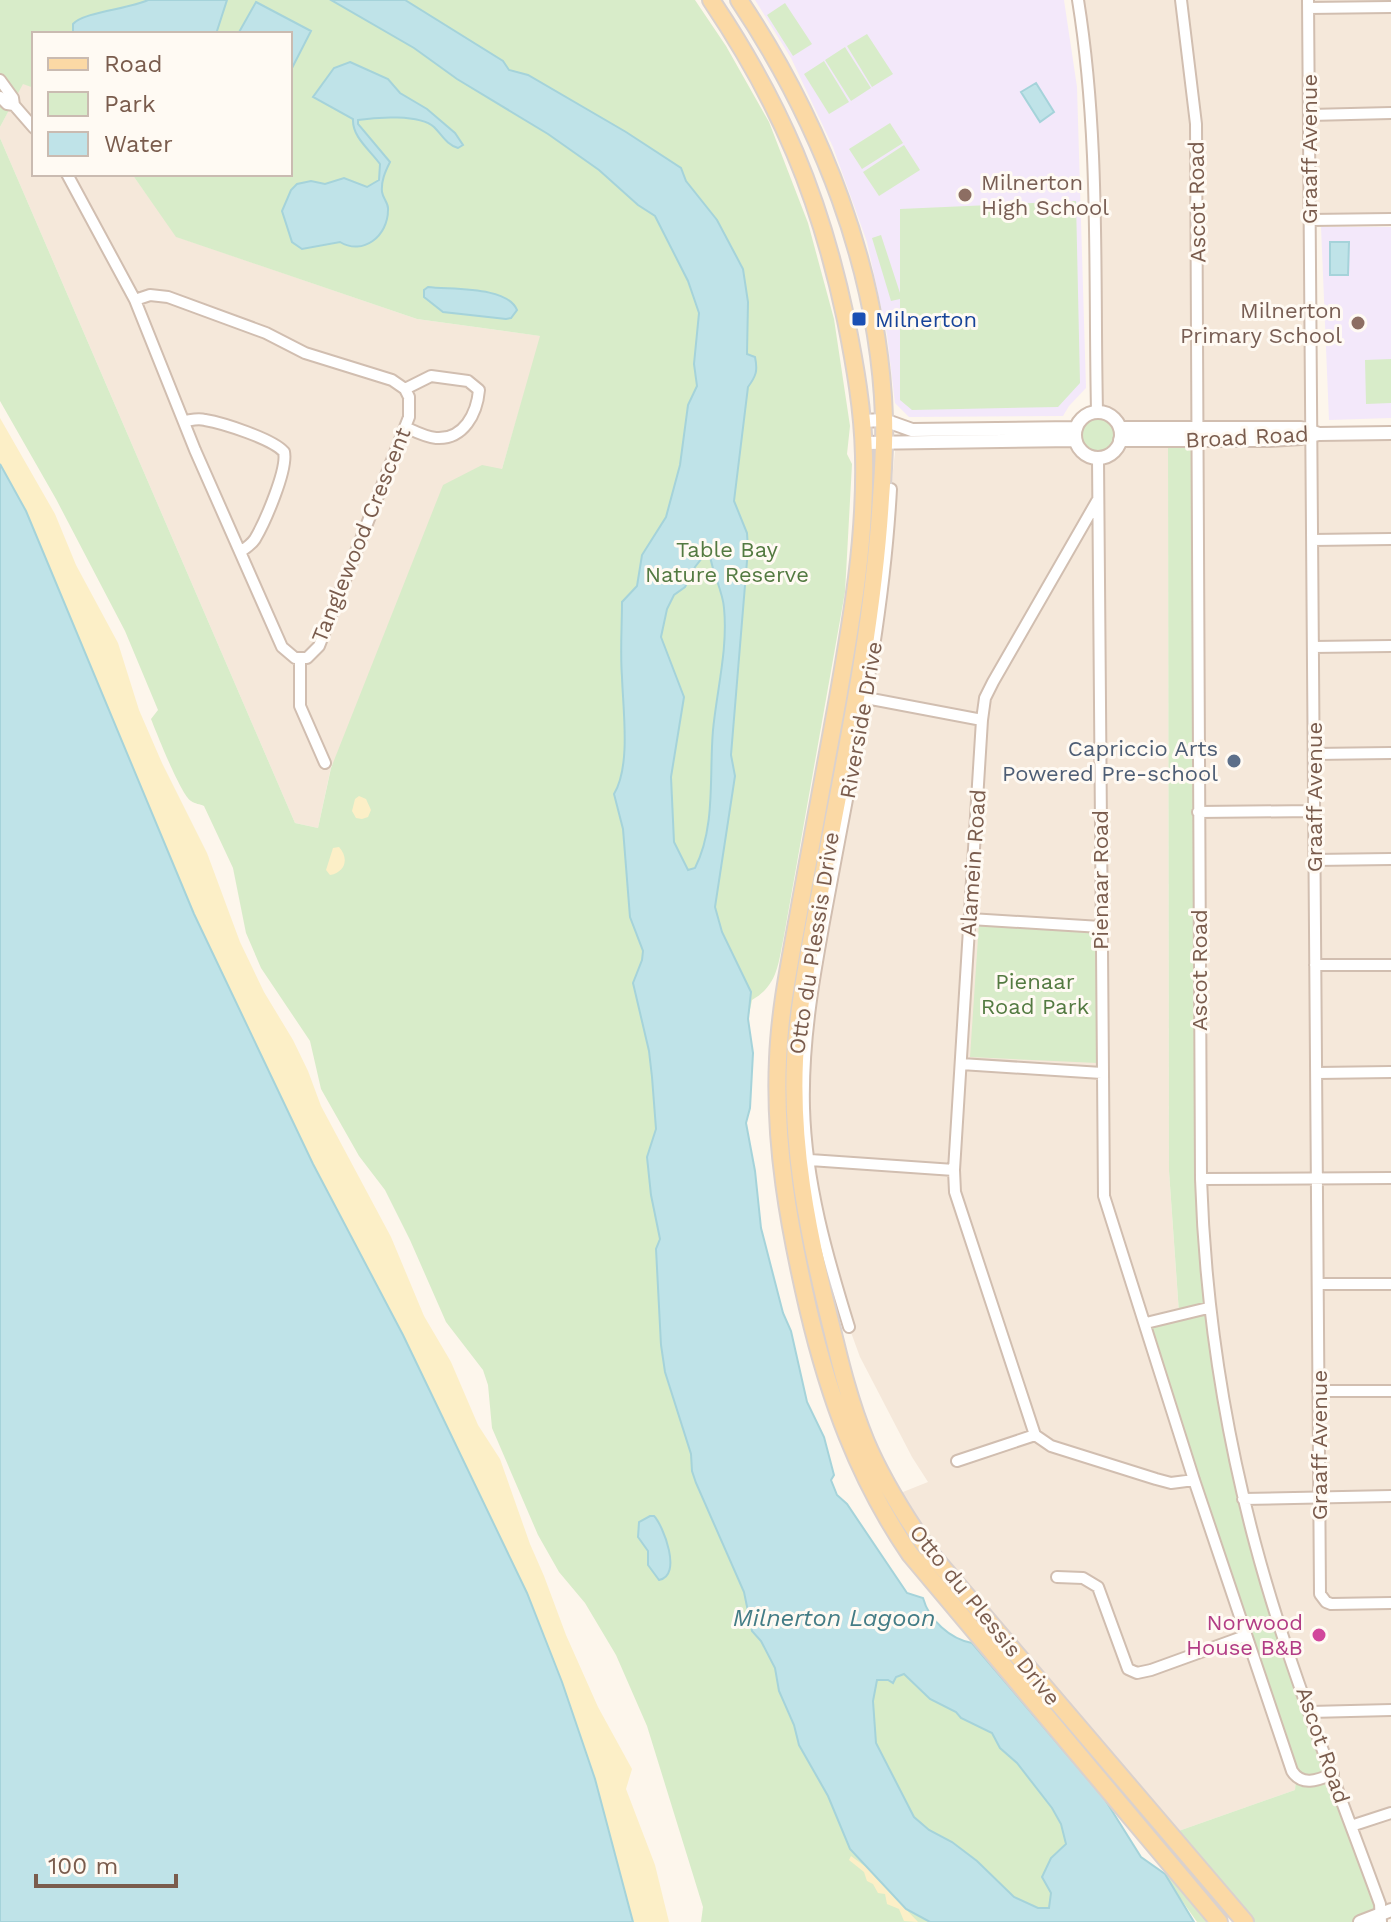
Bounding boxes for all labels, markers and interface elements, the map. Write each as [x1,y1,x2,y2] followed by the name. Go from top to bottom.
[32,32,292,176] legend
[104,50,163,78] text: Road
[1297,74,1322,224] street label: Graaff Avenue
[104,90,156,118] text: Park
[104,130,173,158] text: Water
[1183,141,1211,263] street label: Ascot Road
[981,170,1109,220] place label: Milnerton High School
[956,186,974,204] marker: Milnerton High School
[1180,298,1342,348] place label: Milnerton Primary School
[875,307,977,332] place label: Milnerton
[850,310,868,328] marker: Milnerton
[1349,314,1367,332] marker: Milnerton Primary School
[1185,421,1309,453] street label: Broad Road
[306,424,416,646] street label: Tanglewood Crescent
[645,537,809,587] park label: Table Bay Nature Reserve
[835,639,887,801] street label: Riverside Drive
[1302,722,1327,872] street label: Graaff Avenue
[1002,736,1218,786] place label: Capriccio Arts Powered Pre-school
[1225,752,1243,770] marker: Capriccio Arts Powered Pre-school
[955,788,991,938] street label: Alamein Road
[1088,810,1113,950] street label: Pienaar Road
[784,830,844,1056] street label: Otto du Plessis Drive
[1187,909,1212,1031] street label: Ascot Road
[981,969,1089,1019] park label: Pienaar Road Park
[1307,1370,1332,1520] street label: Graaff Avenue
[905,1520,1065,1710] street label: Otto du Plessis Drive
[733,1604,935,1632] water label: Milnerton Lagoon
[1186,1610,1303,1660] place label: Norwood House B&B
[1310,1626,1328,1644] marker: Norwood House B&B
[1291,1683,1355,1807] street label: Ascot Road
[36,1838,176,1888] scale bar
[48,1852,118,1880] text: 100 m

